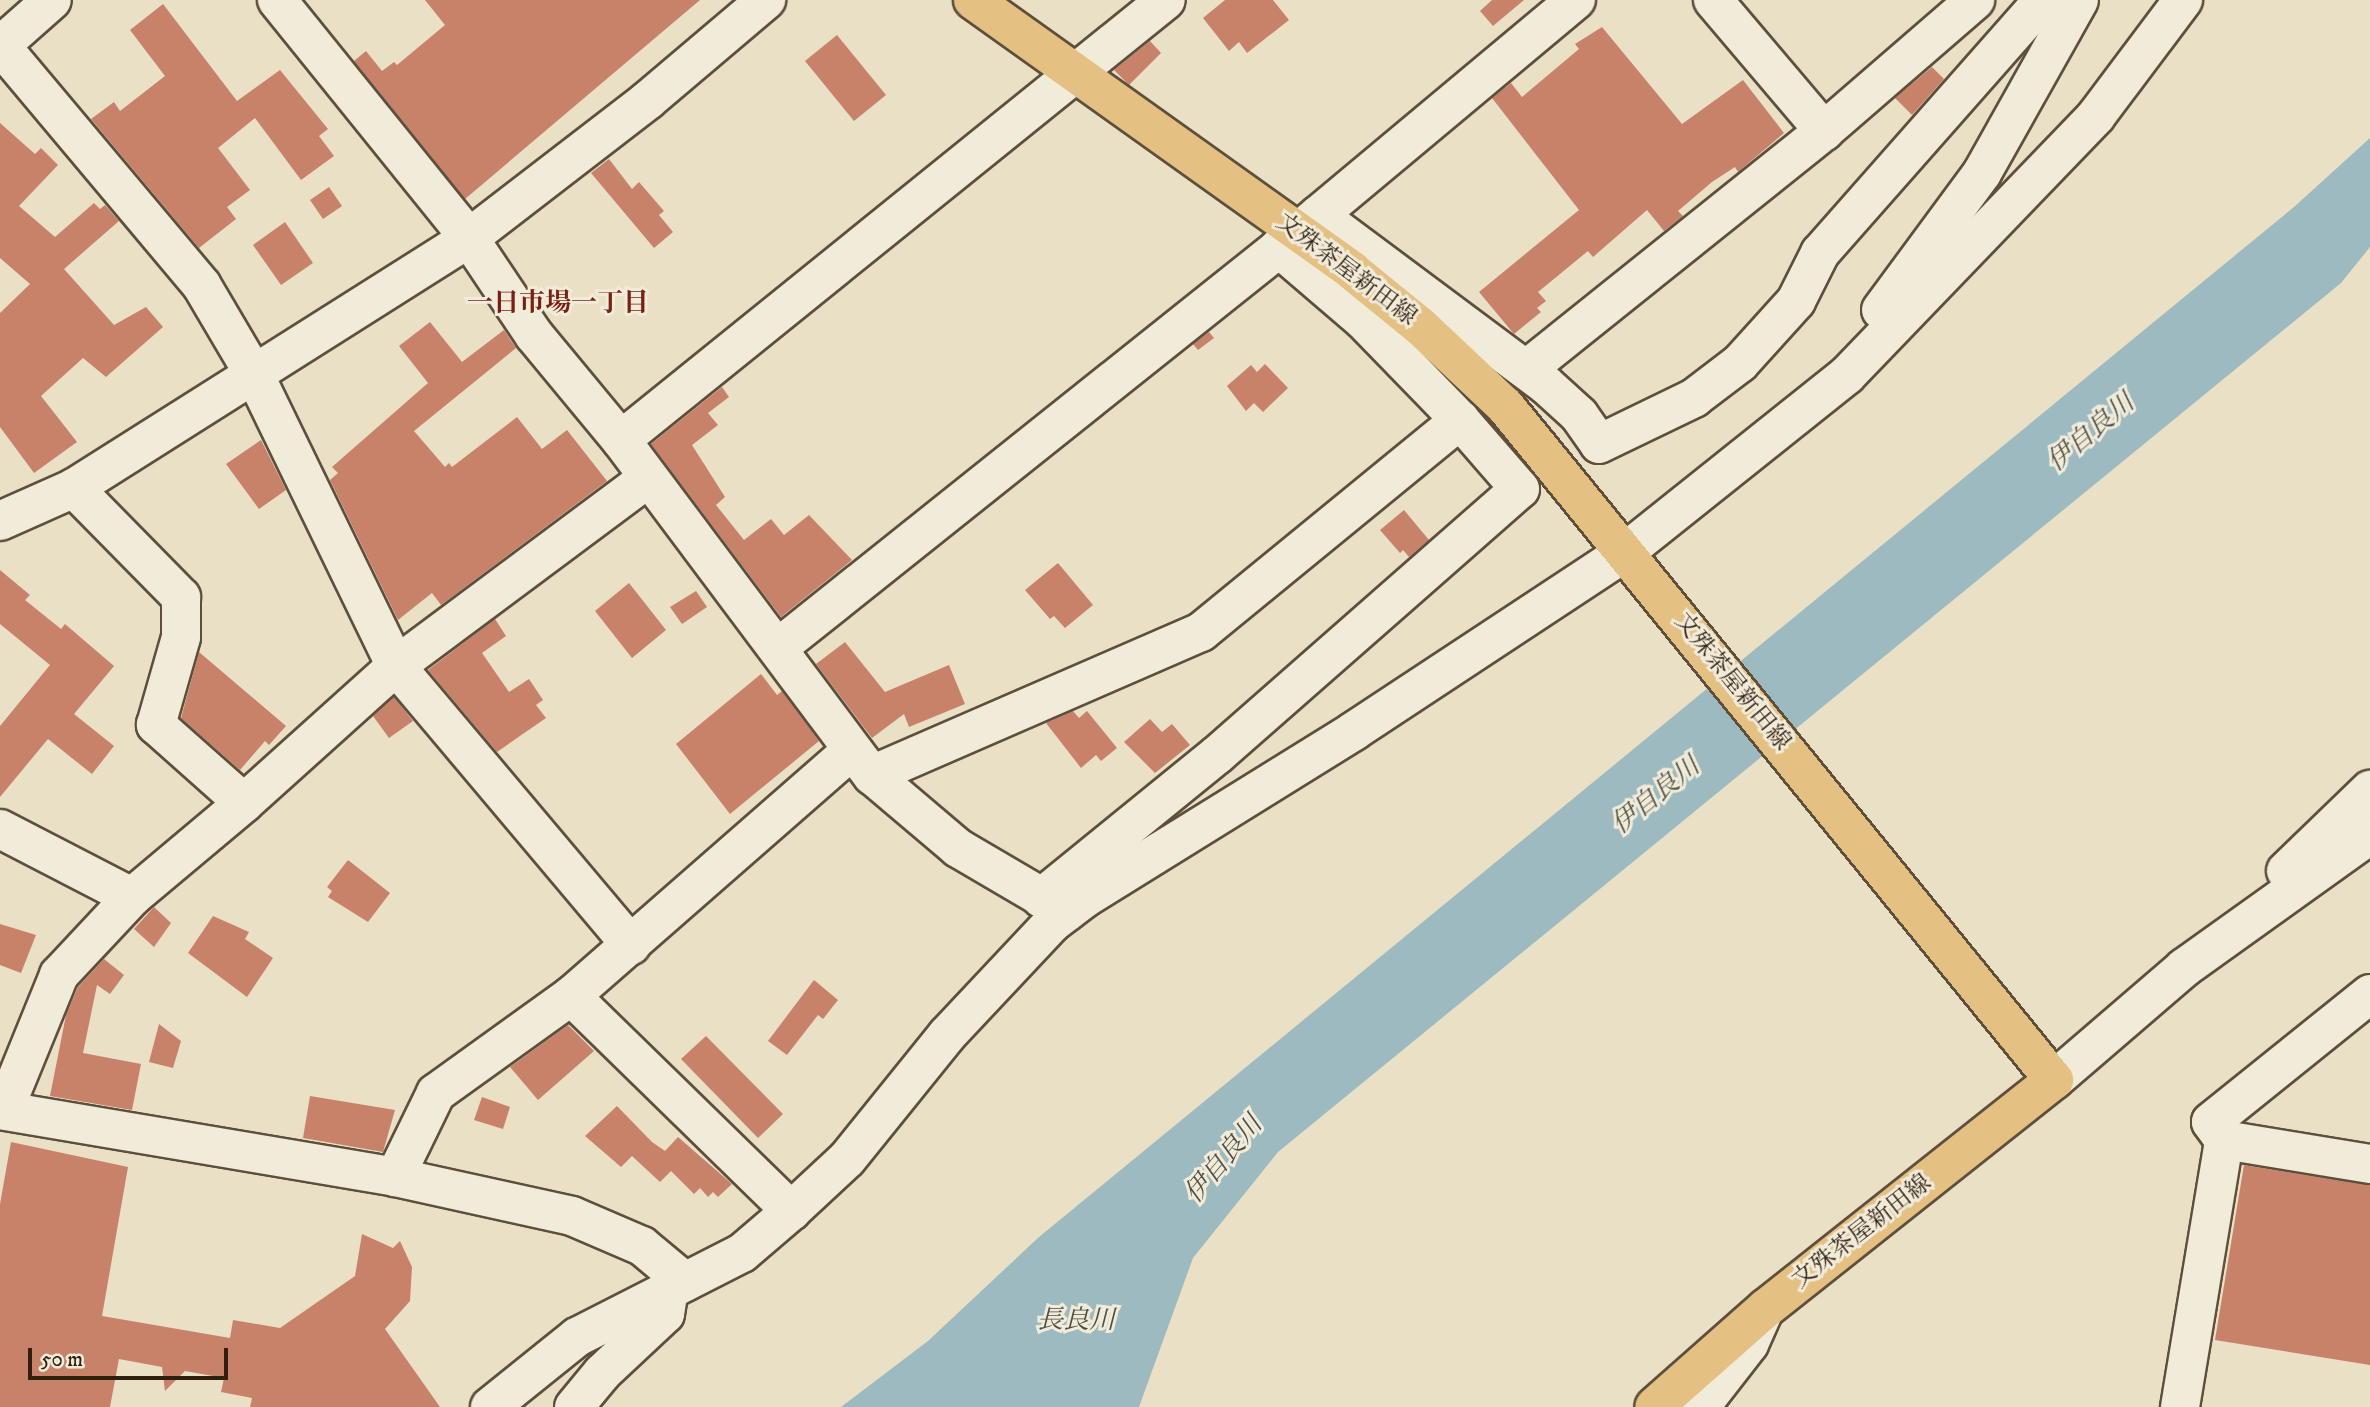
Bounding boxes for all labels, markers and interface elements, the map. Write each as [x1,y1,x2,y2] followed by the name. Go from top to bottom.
[1270,208,1422,332] street label: 文殊茶屋新田線
[467,288,649,320] district label: 一日市場一丁目
[2041,388,2141,478] water label: 伊自良川
[1668,608,1796,756] street label: 文殊茶屋新田線
[1606,751,1706,841] water label: 伊自良川
[1179,1110,1269,1210] water label: 伊自良川
[1787,1169,1937,1295] street label: 文殊茶屋新田線
[1037,1305,1115,1337] water label: 長良川
[32,1334,231,1378] scale bar
[41,1347,83,1373] text: 50 m

